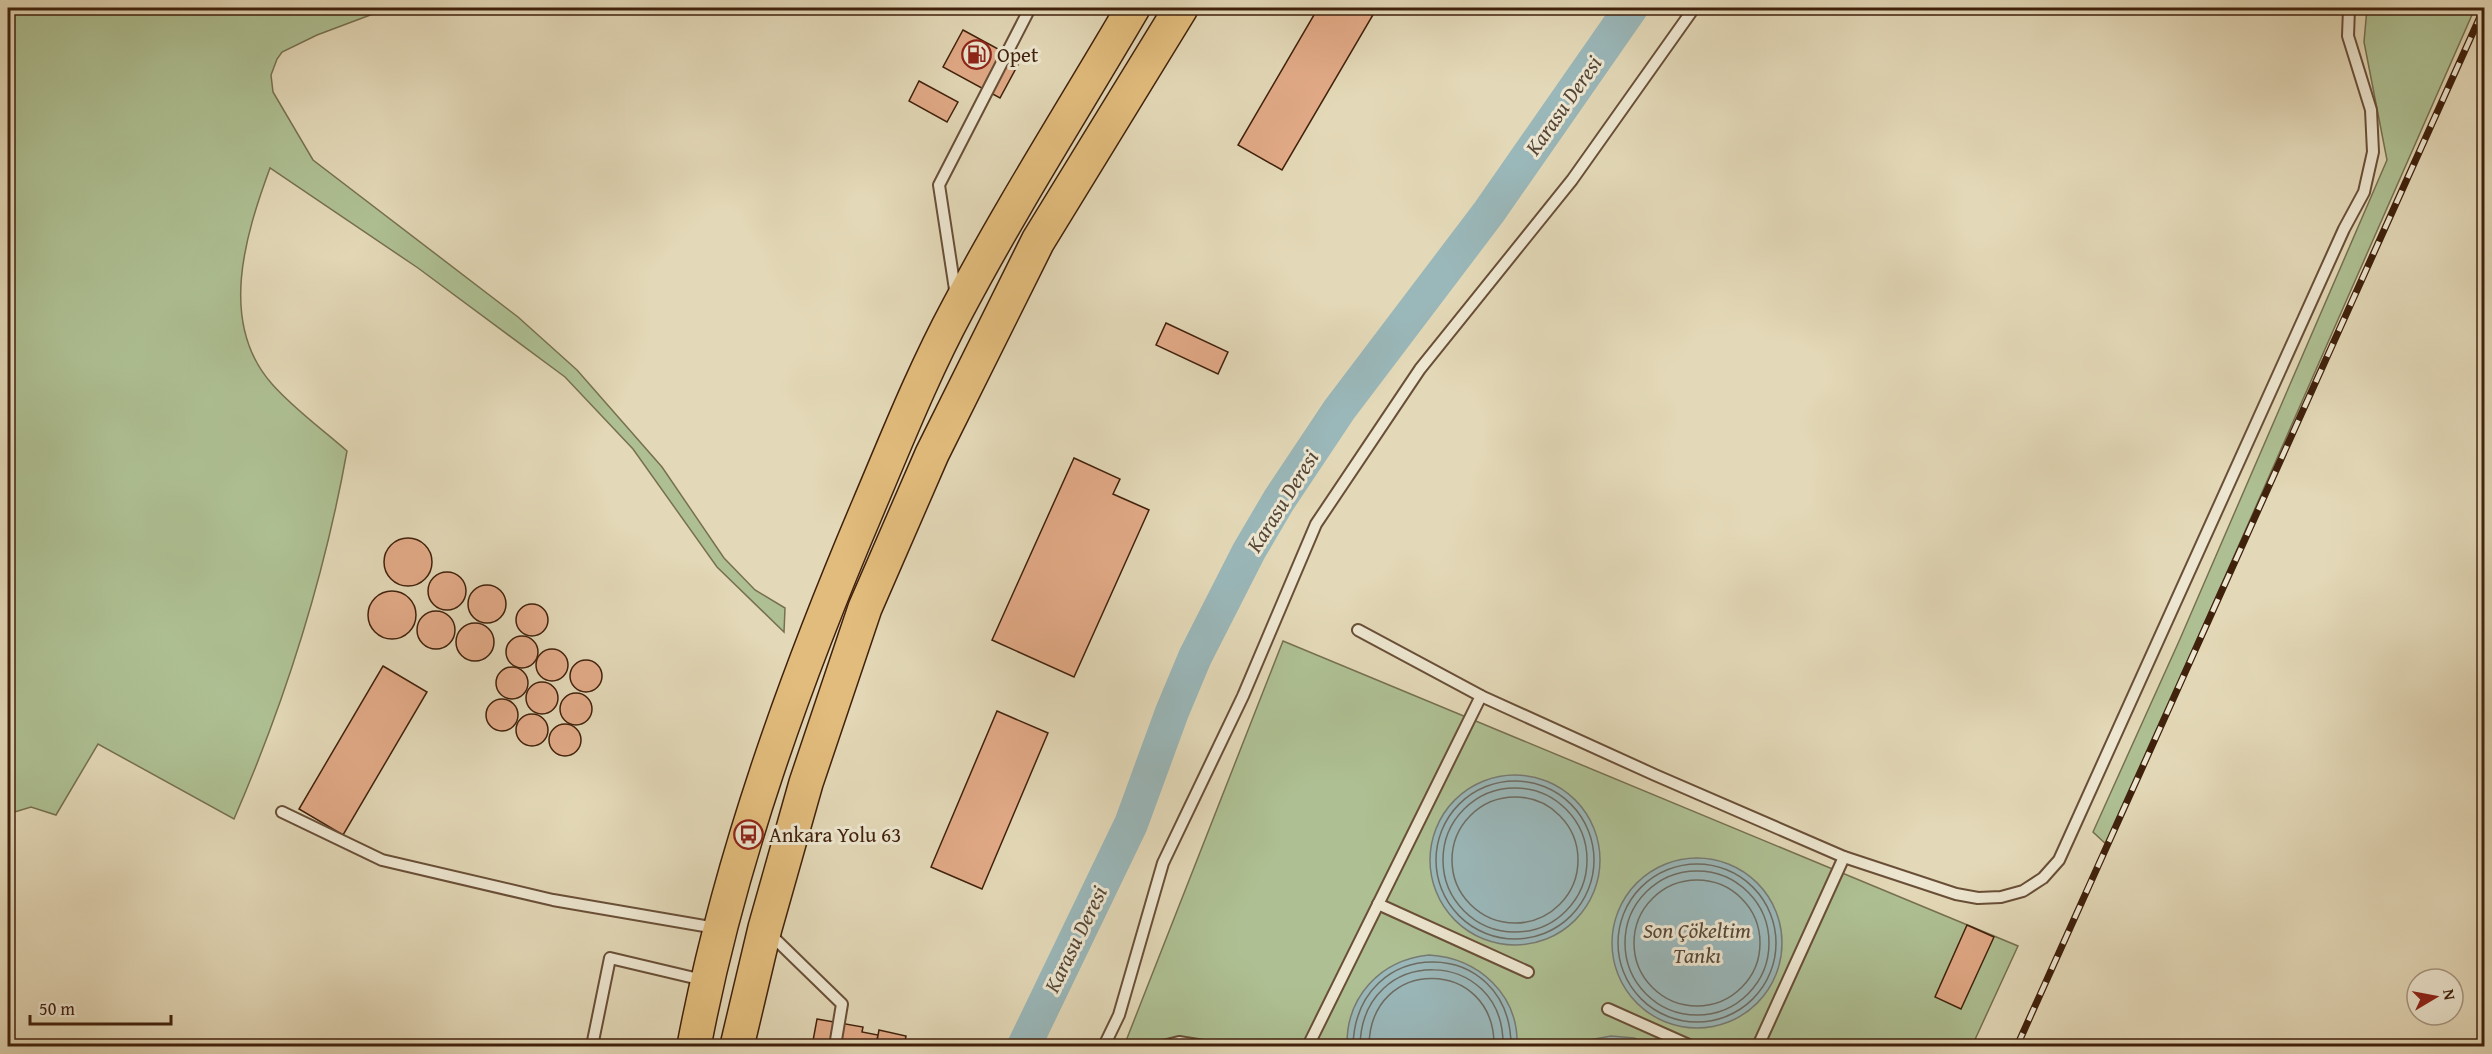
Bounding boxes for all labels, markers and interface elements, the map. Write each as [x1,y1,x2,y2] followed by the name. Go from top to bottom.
[960,39,992,71] fuel station icon: Opet
[997,39,1039,70] place label: Opet
[1516,48,1609,162] water label: Karasu Deresi
[1237,444,1326,559] water label: Karasu Deresi
[732,819,764,851] bus stop icon: Ankara Yolu 63
[769,819,901,850] place label: Ankara Yolu 63
[1035,880,1115,999] water label: Karasu Deresi
[1643,914,1751,971] water label: Son Çökeltim Tankı
[2405,967,2465,1027] north arrow
[2437,987,2463,1002] text: N
[30,988,171,1026] scale bar
[39,995,75,1022] text: 50 m

